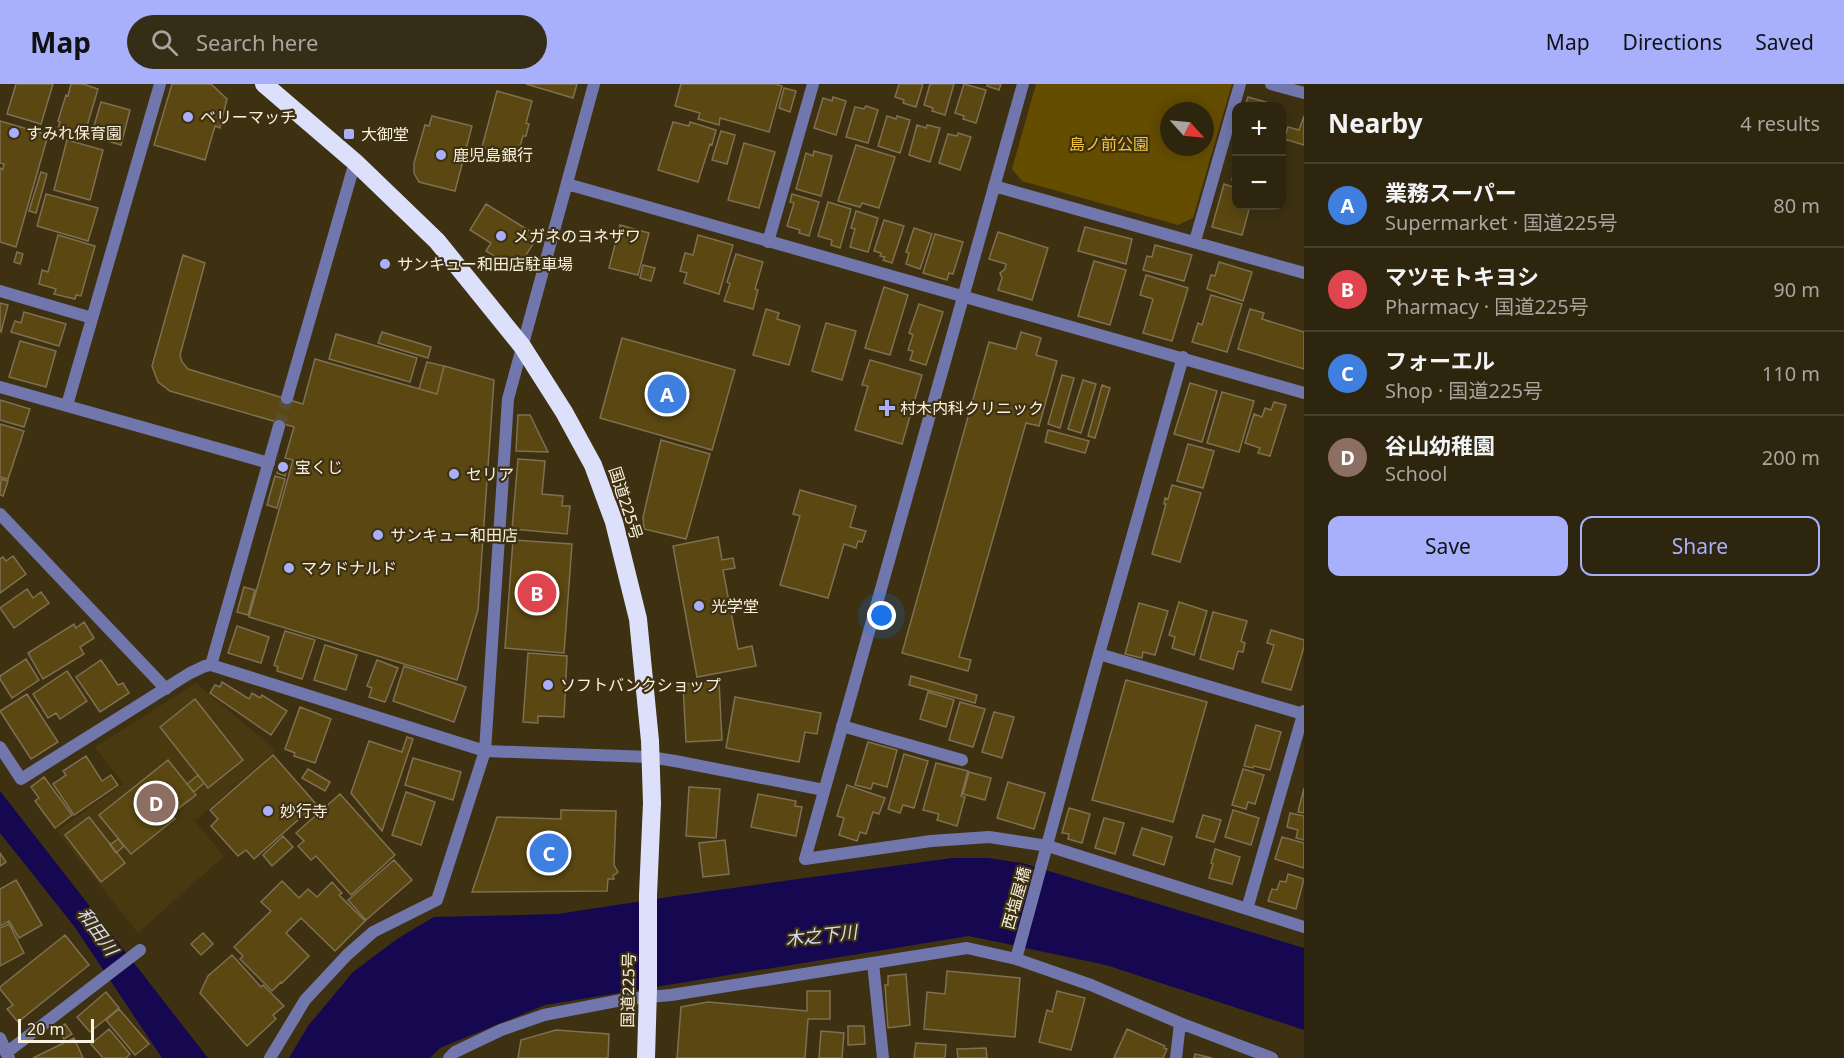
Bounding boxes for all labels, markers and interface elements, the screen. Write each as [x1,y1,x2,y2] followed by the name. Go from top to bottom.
[127,15,547,69] search box
[30,23,91,61] text: Map
[148,26,181,59] icon: search
[196,27,318,57] text: Search here
[1546,28,1590,56] text: Map
[1623,28,1722,56] text: Directions
[1755,28,1814,56] text: Saved
[1160,102,1214,156] north arrow
[1232,102,1286,210] map controls
[1232,102,1286,156] button: +
[1328,105,1423,141] text: Nearby
[200,106,296,128] place label: ベリーマッチ
[181,110,195,124] marker: ベリーマッチ
[1740,110,1820,137] text: 4 results
[26,122,122,144] place label: すみれ保育園
[361,123,409,145] place label: 大御堂
[7,126,21,140] marker: すみれ保育園
[342,127,356,141] marker: 大御堂
[1069,133,1149,155] park label: 島ノ前公園
[453,144,533,166] place label: 鹿児島銀行
[434,148,448,162] marker: 鹿児島銀行
[1232,156,1286,210] button: −
[1385,177,1517,207] text: 業務スーパー
[1341,192,1354,219] text: A
[1773,192,1820,219] text: 80 m
[1385,209,1618,236] text: Supermarket · 国道225号
[513,225,641,247] place label: メガネのヨネザワ
[494,229,508,243] marker: メガネのヨネザワ
[397,253,573,275] place label: サンキュー和田店駐車場
[378,257,392,271] marker: サンキュー和田店駐車場
[1385,261,1539,291] text: マツモトキヨシ
[1341,276,1354,303] text: B
[1773,276,1820,303] text: 90 m
[1385,293,1589,320] text: Pharmacy · 国道225号
[1385,345,1495,375] text: フォーエル
[1341,360,1354,387] text: C
[1762,360,1820,387] text: 110 m
[648,372,686,416] pin: A
[1385,377,1543,404] text: Shop · 国道225号
[900,397,1044,419] place label: 村木内科クリニック
[878,399,896,417] marker: 村木内科クリニック
[1385,430,1495,460] text: 谷山幼稚園
[1340,444,1355,471] text: D
[1762,444,1820,471] text: 200 m
[295,456,343,478] place label: 宝くじ
[276,460,290,474] marker: 宝くじ
[1385,460,1447,487] text: School
[466,463,514,485] place label: セリア
[604,464,648,542] street label: 国道225号
[447,467,461,481] marker: セリア
[1328,516,1568,576] button: Save
[1580,516,1820,576] button: Share
[390,524,518,546] place label: サンキュー和田店
[371,528,385,542] marker: サンキュー和田店
[301,557,397,579] place label: マクドナルド
[282,561,296,575] marker: マクドナルド
[518,570,556,616] pin: B
[711,595,759,617] place label: 光学堂
[692,599,706,613] marker: 光学堂
[867,601,896,630] your location
[560,674,721,696] place label: ソフトバンクショップ
[541,678,555,692] marker: ソフトバンクショップ
[136,780,176,826] pin: D
[280,800,328,822] place label: 妙行寺
[261,804,275,818] marker: 妙行寺
[530,830,568,876] pin: C
[997,864,1035,932] street label: 西塩屋橋
[72,902,125,962] water label: 和田川
[784,919,860,951] water label: 木之下川
[616,952,640,1028] street label: 国道225号
[18,1016,94,1044] scale bar
[27,1018,64,1040] text: 20 m

